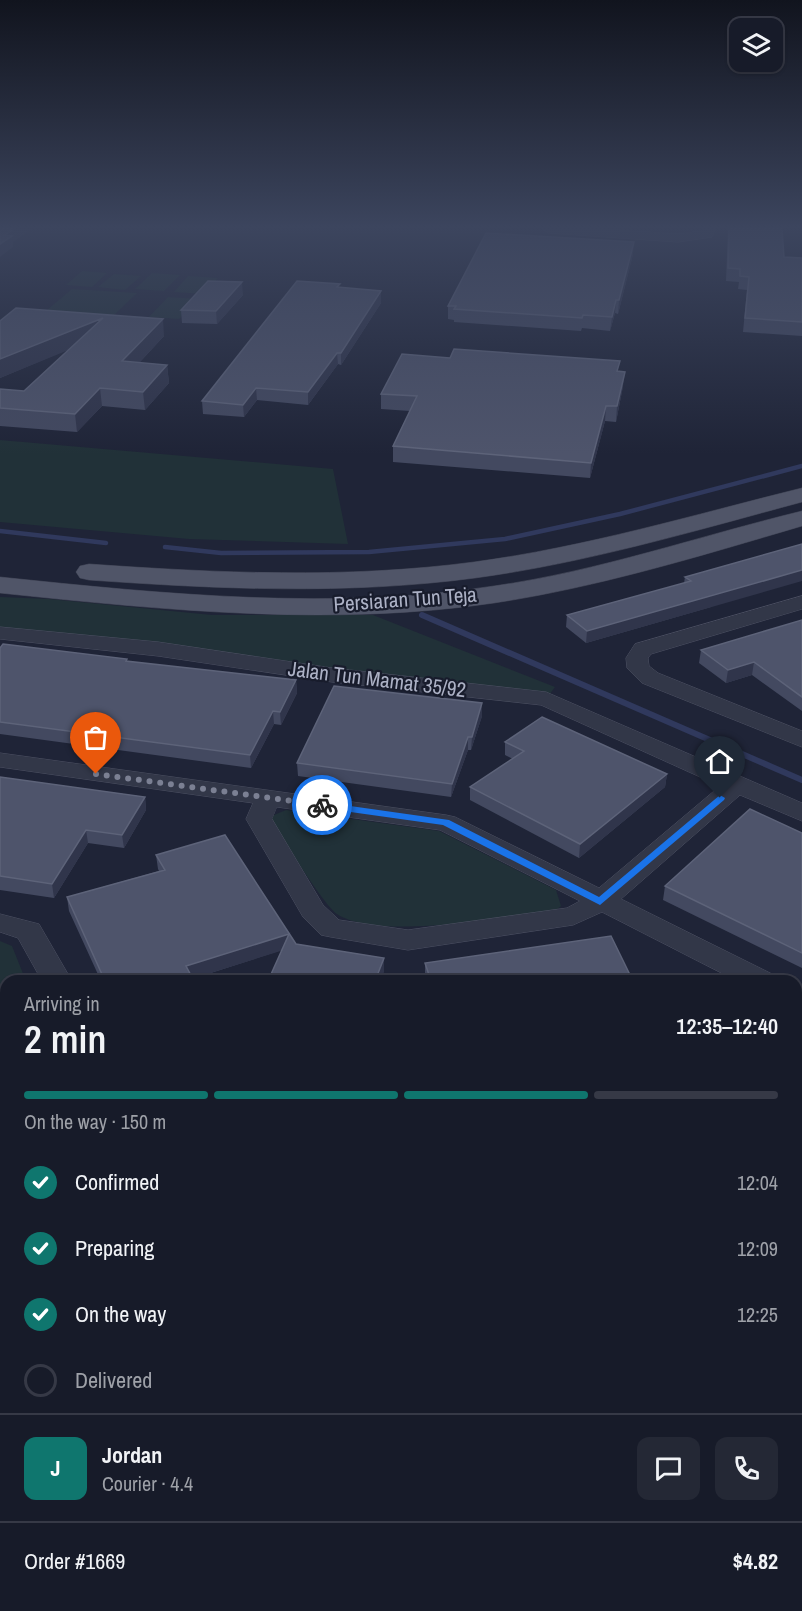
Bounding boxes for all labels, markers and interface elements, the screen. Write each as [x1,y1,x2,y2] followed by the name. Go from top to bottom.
[729,18,783,72] map controls
[729,18,783,72] button: layers
[332,580,478,618] street label: Persiaran Tun Teja
[286,654,468,704] street label: Jalan Tun Mamat 35/92
[70,712,121,774] pin
[79,721,112,754] icon: bag
[694,736,745,798] pin
[703,745,736,778] icon: home
[292,775,352,835] courier
[306,789,339,822] icon: bike
[24,990,100,1017] text: Arriving in
[676,1011,778,1041] text: 12:35–12:40
[24,1013,106,1065] text: 2 min
[24,1108,166,1135] text: On the way · 150 m
[24,1166,57,1199] icon: check
[75,1167,159,1197] text: Confirmed
[737,1169,778,1196] text: 12:04
[24,1232,57,1265] icon: check
[75,1233,154,1263] text: Preparing
[737,1235,778,1262] text: 12:09
[24,1298,57,1331] icon: check
[75,1299,166,1329] text: On the way
[737,1301,778,1328] text: 12:25
[75,1365,152,1395] text: Delivered
[637,1437,700,1500] button: chat
[715,1437,778,1500] button: phone
[102,1440,162,1470] text: Jordan
[50,1453,61,1483] text: J
[102,1470,193,1497] text: Courier · 4.4
[24,1546,125,1576] text: Order #1669
[733,1546,778,1576] text: $4.82

